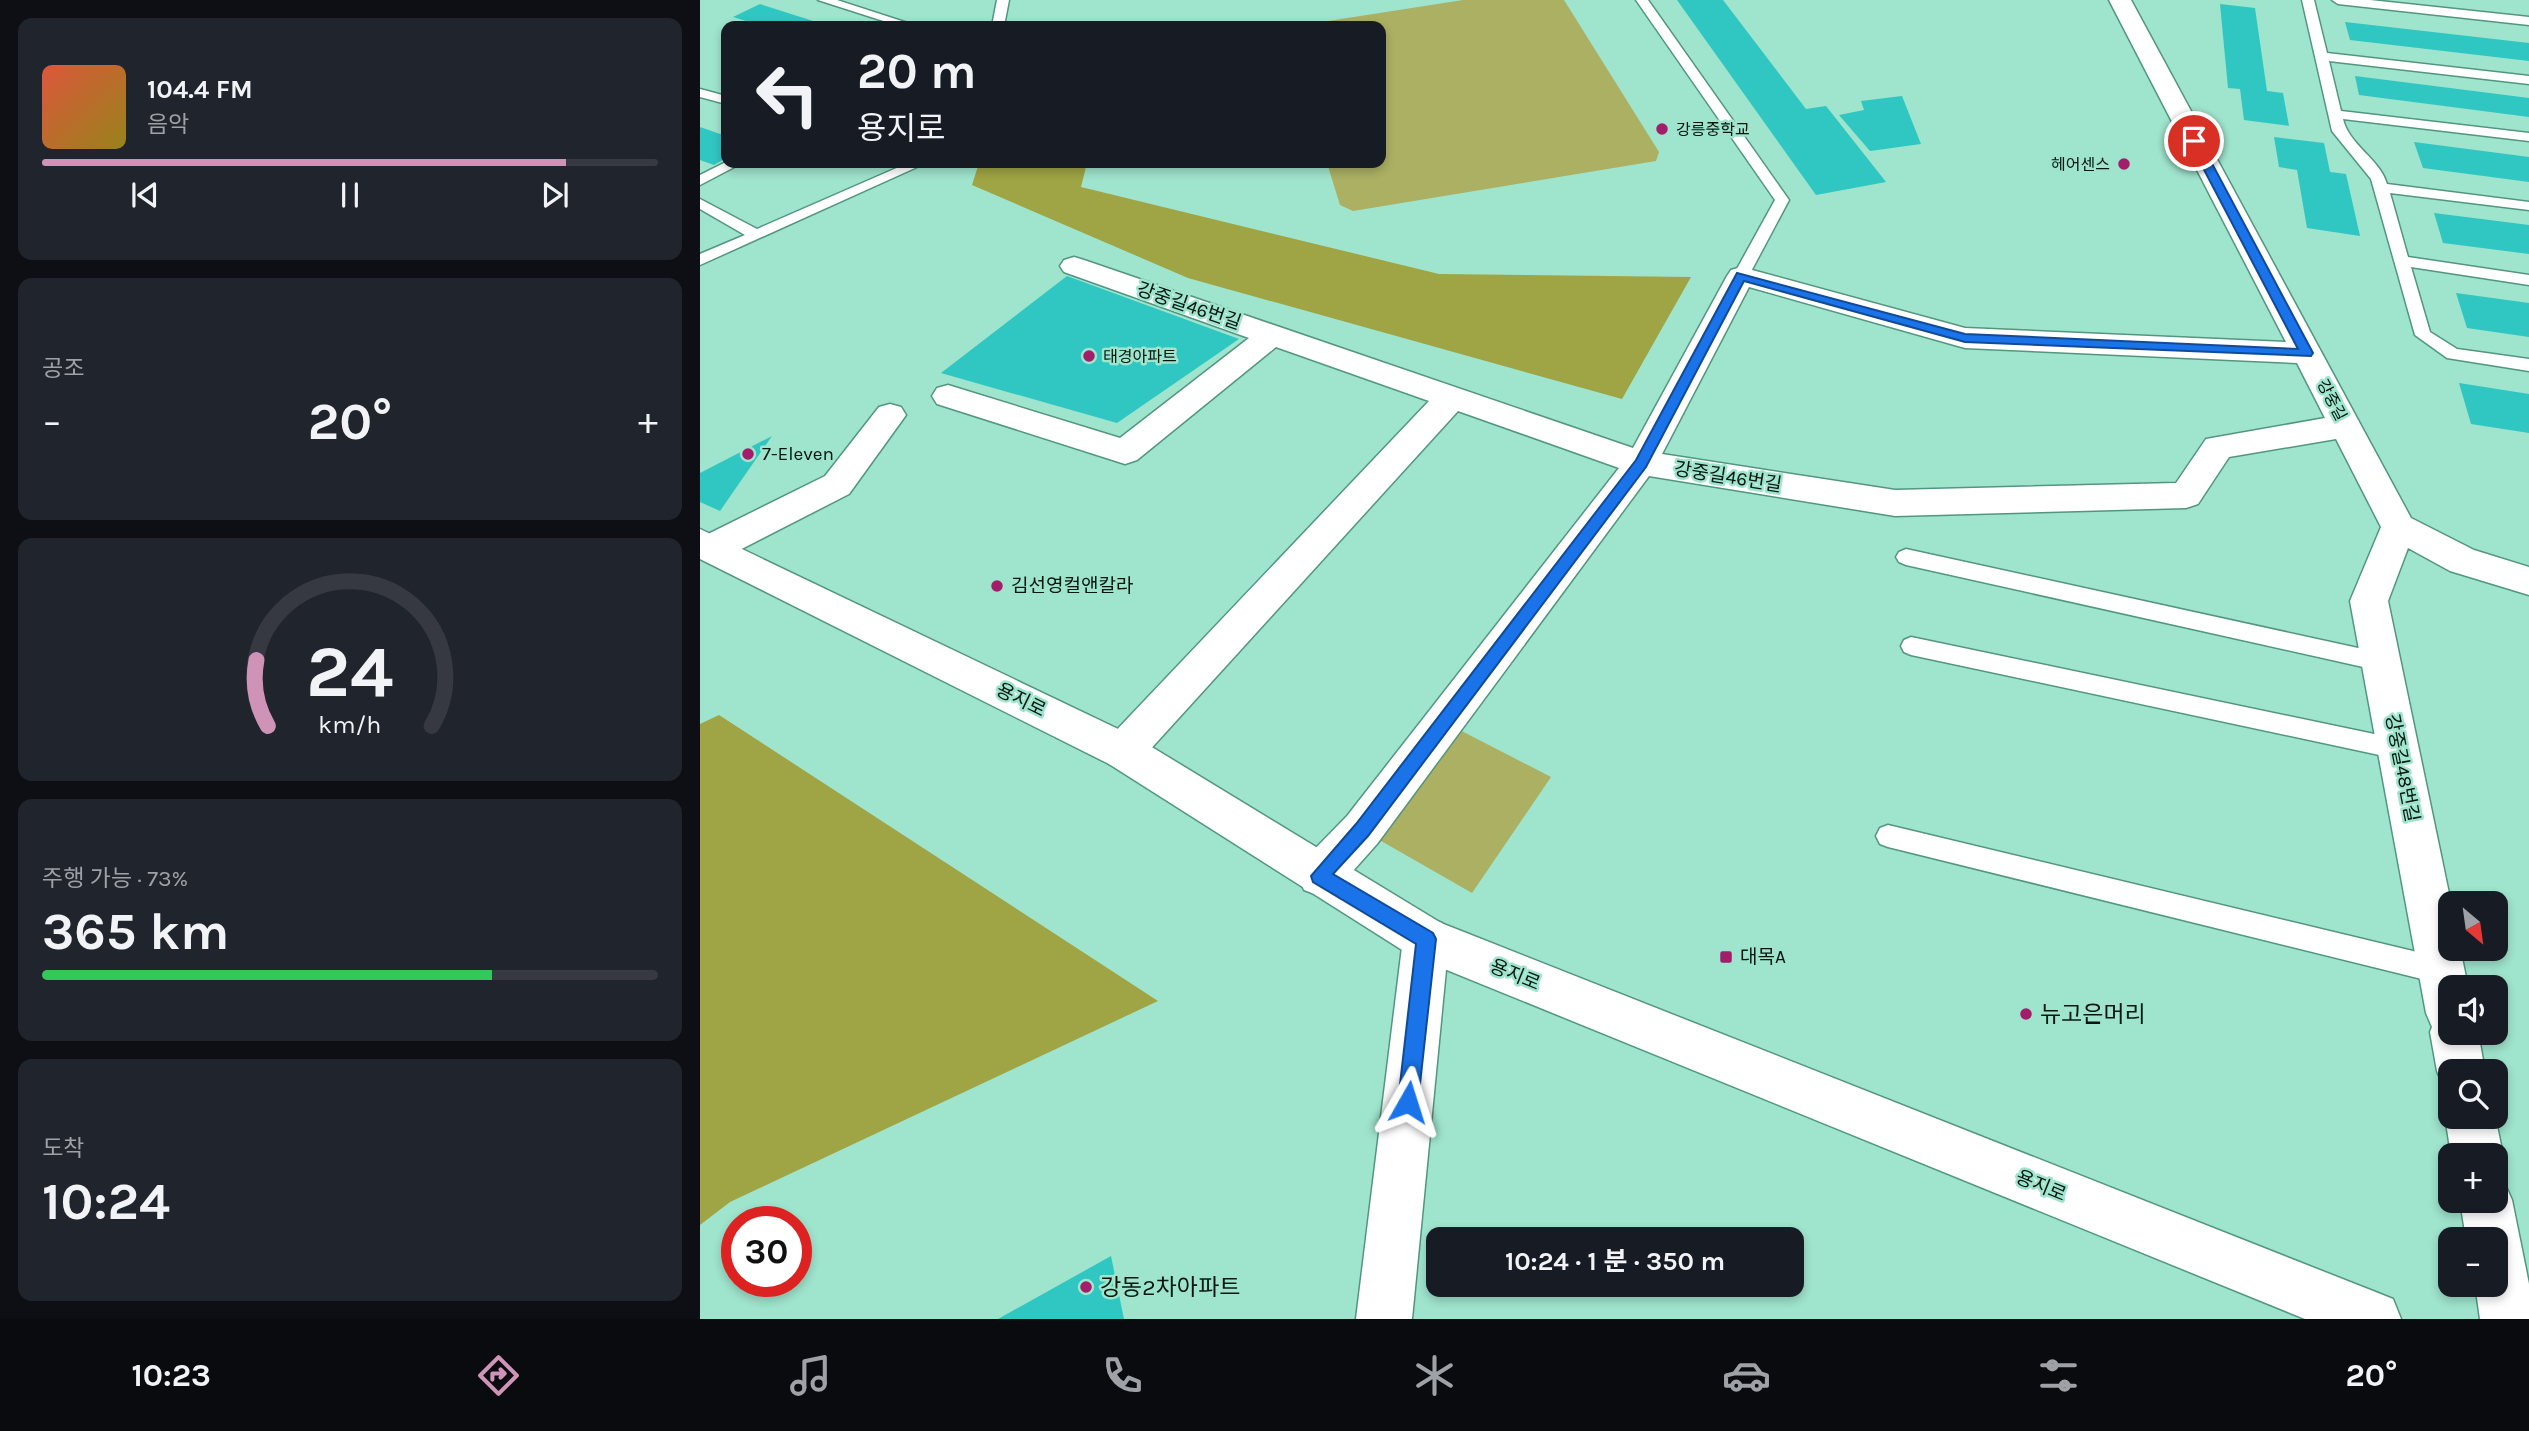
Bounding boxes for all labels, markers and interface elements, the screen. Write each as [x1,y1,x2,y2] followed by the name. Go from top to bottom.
[857,43,977,100] text: 20 m
[742,49,833,140] icon: left
[147,74,253,105] text: 104.4 FM
[857,110,945,147] text: 용지로
[147,111,189,138] text: 음악
[2164,111,2224,171] pin
[1676,120,1750,139] place label: 강릉중학교
[1654,121,1670,137] marker: 강릉중학교
[2175,122,2213,160] icon: arrive
[2051,155,2110,174] place label: 헤어센스
[2116,156,2132,172] marker: 헤어센스
[126,176,164,214] icon: previous
[331,176,369,214] icon: pause
[536,176,574,214] icon: next
[1134,278,1244,334] street label: 강중길46번길
[1103,347,1177,366] place label: 태경아파트
[1081,348,1097,364] marker: 태경아파트
[42,355,84,382] text: 공조
[2313,376,2351,424] street label: 강중길
[308,391,392,452] text: 20°
[42,399,62,444] text: −
[638,399,658,444] text: +
[762,443,834,465] place label: 7-Eleven
[740,446,756,462] marker: 7-Eleven
[1673,458,1783,496] street label: 강중길46번길
[1011,575,1133,597] place label: 김선영컬앤칼라
[989,578,1005,594] marker: 김선영컬앤칼라
[306,629,394,714] text: 24
[993,679,1049,721] street label: 용지로
[318,709,382,738] text: km/h
[2381,712,2423,824] street label: 강중길48번길
[42,865,188,892] text: 주행 가능 · 73%
[2438,891,2508,961] north arrow
[2438,891,2508,1297] map controls
[42,901,229,962] text: 365 km
[1740,946,1786,968] place label: 대목A
[1718,949,1734,965] marker: 대목A
[1487,955,1543,995] street label: 용지로
[2438,975,2508,1045] button: sound
[2040,1001,2146,1028] place label: 뉴고은머리
[2018,1006,2034,1022] marker: 뉴고은머리
[2438,1059,2508,1129] button: search
[1371,1065,1445,1139] position arrow
[42,1135,84,1162] text: 도착
[2438,1143,2508,1213] button: +
[2013,1166,2069,1206] street label: 용지로
[42,1171,170,1232] text: 10:24
[721,1206,812,1297] speed limit sign: 30
[2438,1227,2508,1297] button: −
[1505,1246,1725,1277] text: 10:24 · 1 분 · 350 m
[1100,1274,1240,1301] place label: 강동2차아파트
[1078,1279,1094,1295] marker: 강동2차아파트
[474,1351,523,1400] icon: directions
[786,1351,835,1400] icon: music
[1098,1351,1147,1400] icon: phone
[1410,1351,1459,1400] icon: climate
[1722,1351,1771,1400] icon: car
[2034,1351,2083,1400] icon: filters
[131,1357,211,1394] text: 10:23
[2345,1357,2398,1394] text: 20°

